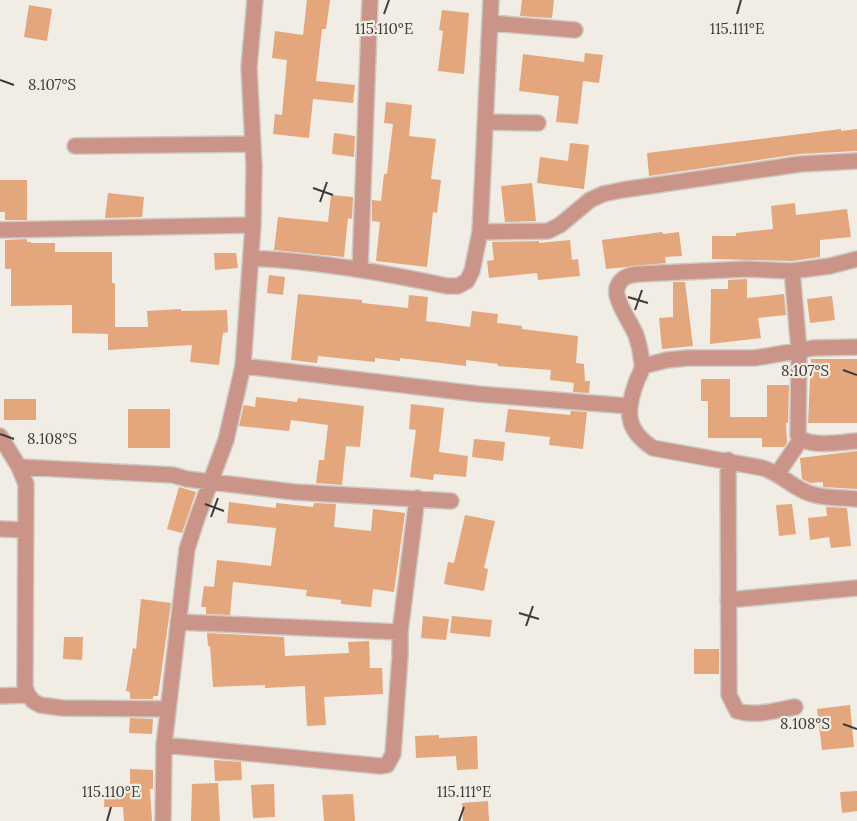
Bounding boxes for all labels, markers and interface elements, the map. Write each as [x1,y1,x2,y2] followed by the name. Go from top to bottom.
[355,19,413,38] text: 115.110°E
[710,19,764,38] text: 115.111°E
[28,75,76,94] text: 8.107°S
[781,361,829,380] text: 8.107°S
[27,429,77,448] text: 8.108°S
[780,714,830,733] text: 8.108°S
[82,782,140,801] text: 115.110°E
[437,782,491,801] text: 115.111°E

